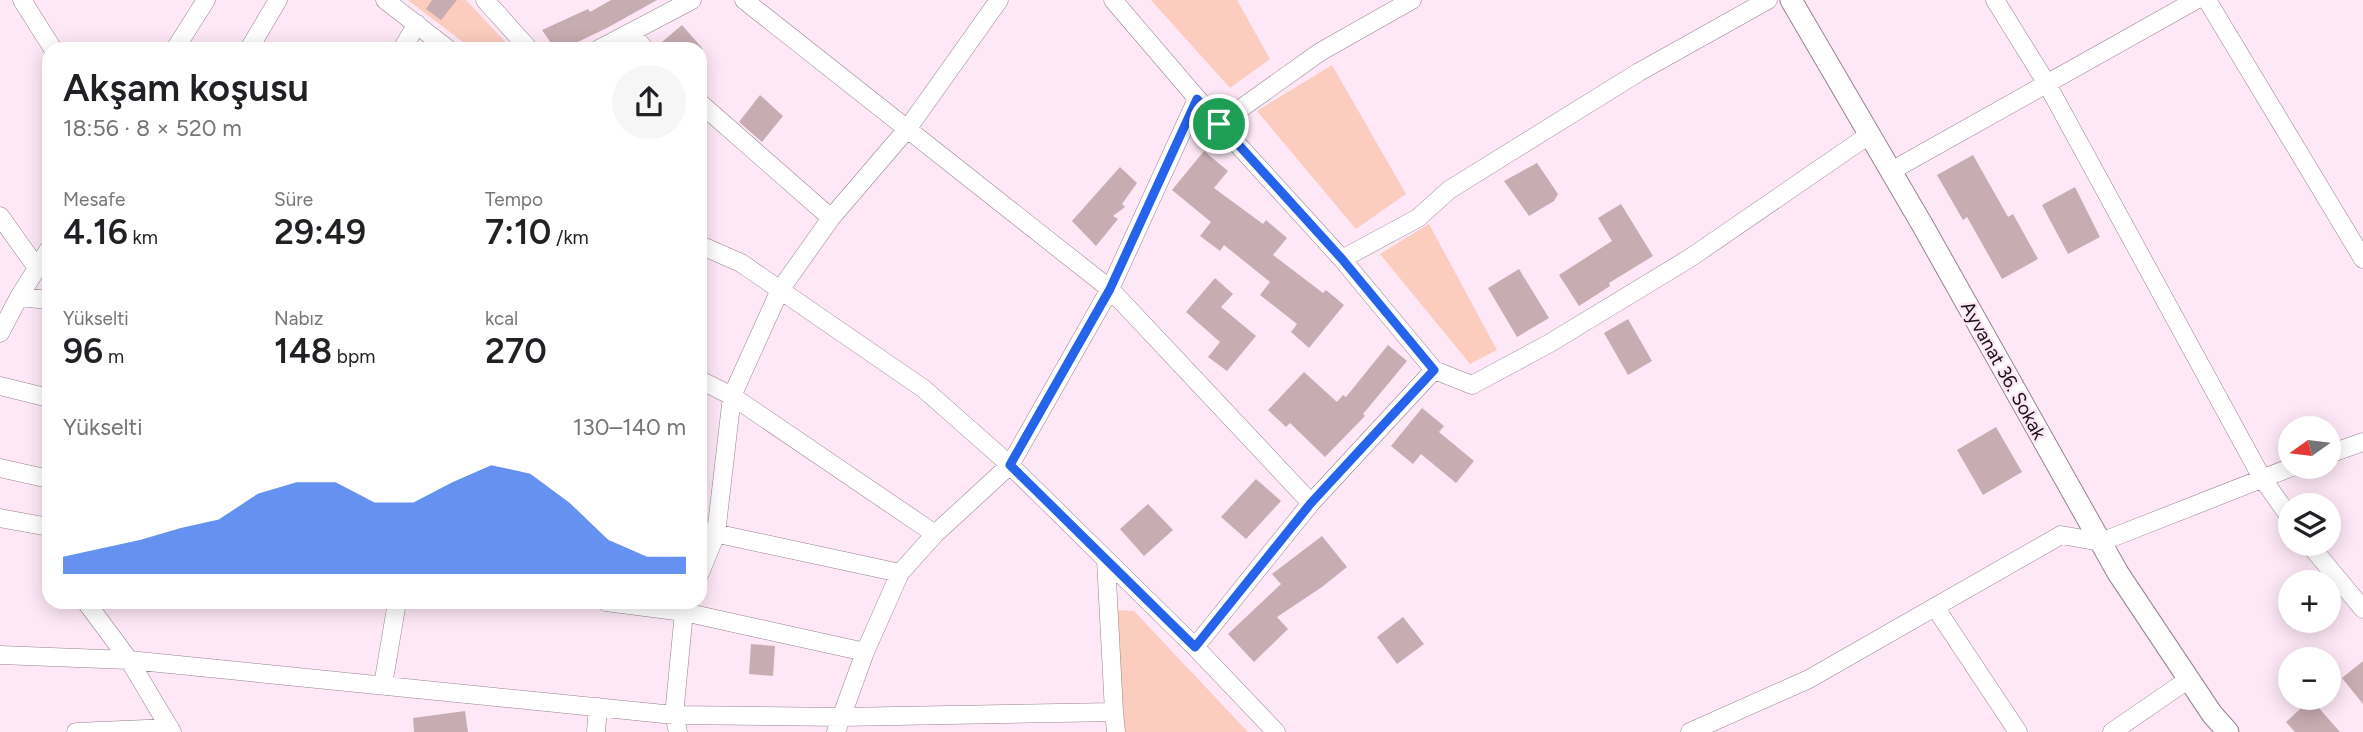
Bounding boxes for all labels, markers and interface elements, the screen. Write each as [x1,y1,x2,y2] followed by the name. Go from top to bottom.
[63,65,309,111] text: Akşam koşusu
[612,65,686,139] button: share
[1189,94,1249,154] pin
[1200,105,1238,143] icon: arrive
[63,114,242,142] text: 18:56 · 8 × 520 m
[63,188,125,211] text: Mesafe
[274,188,313,211] text: Süre
[485,188,543,211] text: Tempo
[63,211,128,253] text: 4.16
[274,211,366,253] text: 29:49
[485,211,551,253] text: 7:10
[128,226,158,249] text: km
[551,226,589,249] text: /km
[1956,297,2051,444] street label: Ayvanat 36. Sokak
[63,307,129,330] text: Yükselti
[274,307,323,330] text: Nabız
[485,307,518,330] text: kcal
[63,330,103,372] text: 96
[274,330,332,372] text: 148
[485,330,547,372] text: 270
[103,345,124,368] text: m
[332,345,375,368] text: bpm
[63,413,143,441] text: Yükselti
[573,413,686,441] text: 130–140 m
[2278,416,2342,480] north arrow
[2278,416,2341,710] map controls
[2278,493,2341,556] button: layers
[2278,570,2341,633] button: +
[2278,647,2341,710] button: −

